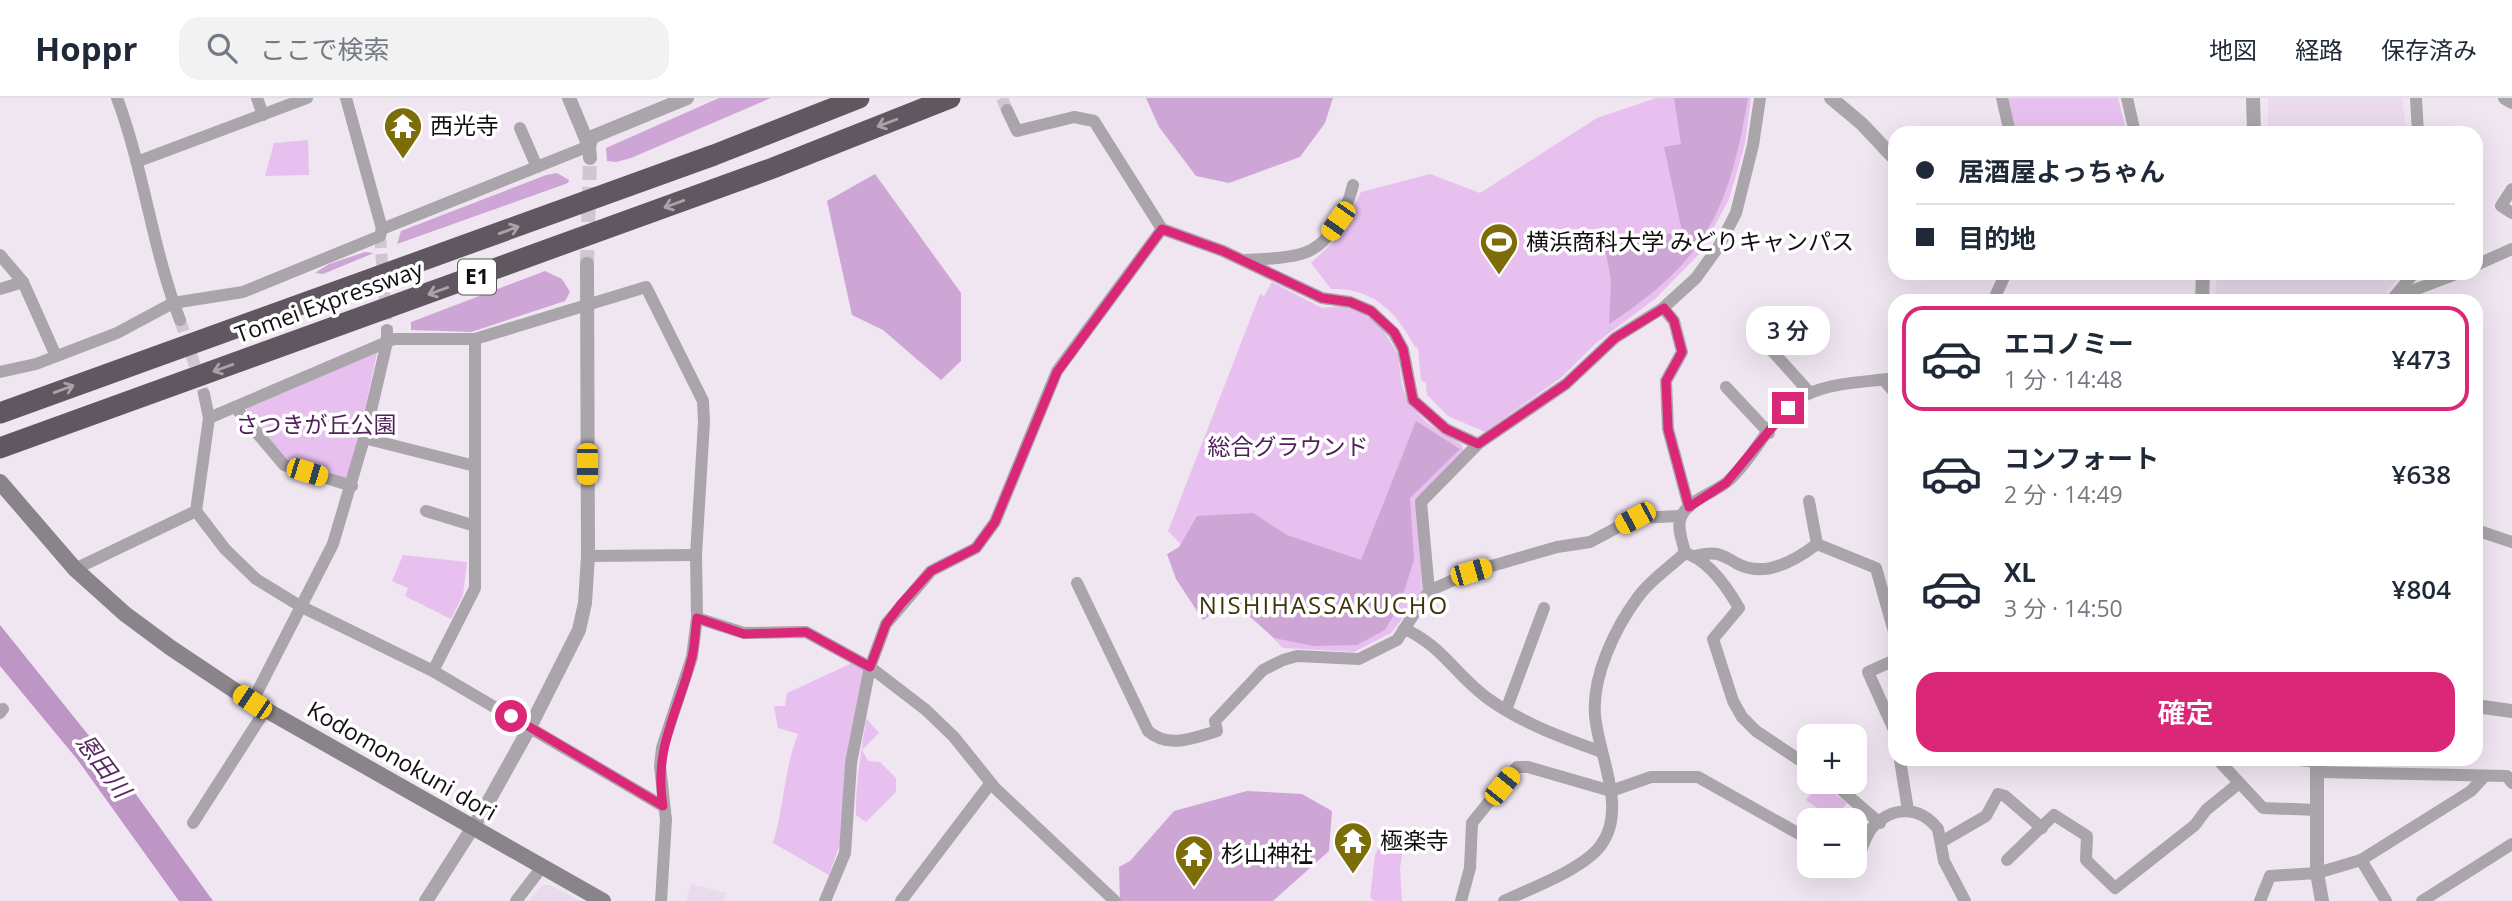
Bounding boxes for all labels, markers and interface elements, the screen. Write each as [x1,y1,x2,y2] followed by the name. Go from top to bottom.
[179,17,669,80] search box
[35,26,137,71] text: Hoppr
[203,29,241,67] icon: search
[259,31,389,67] text: ここで検索
[2209,33,2257,66] text: 地図
[2295,33,2343,66] text: 経路
[2381,33,2477,66] text: 保存済み
[382,105,424,160] temple icon: 西光寺
[430,109,499,141] place label: 西光寺
[876,118,898,130] one-way arrow
[1958,153,2165,189] text: 居酒屋よっちゃん
[1318,198,1359,244] car
[664,199,686,211] one-way arrow
[1958,220,2036,256] text: 目的地
[1478,221,1520,276] sports icon: 横浜商科大学 みどりキャンパス
[497,223,519,235] one-way arrow
[1526,225,1854,257] place label: 横浜商科大学 みどりキャンパス
[230,252,427,350] street label: Tomei Expressway
[458,260,496,294] road number: E1
[427,286,449,298] one-way arrow
[1746,306,1830,356] callout: 3 分
[1767,314,1809,346] text: 3 分
[2004,325,2134,361] text: エコノミー
[1920,327,1983,390] icon: car
[2392,341,2451,377] text: ¥473
[213,362,235,375] one-way arrow
[2004,363,2123,395] text: 1 分 · 14:48
[52,382,74,394] one-way arrow
[1772,392,1804,424] route end
[236,408,397,440] park label: さつきが丘公園
[1208,430,1369,462] park label: 総合グラウンド
[2004,440,2159,476] text: コンフォート
[1920,442,1983,505] icon: car
[577,443,598,485] car
[284,456,331,488] car
[2392,456,2451,492] text: ¥638
[2004,478,2123,510] text: 2 分 · 14:49
[1612,499,1659,537] car
[2004,554,2036,590] text: XL
[1448,556,1495,588] car
[1920,557,1983,620] icon: car
[2392,571,2451,607] text: ¥804
[1199,588,1449,621] district label: NISHIHASSAKUCHO
[2004,592,2123,624] text: 3 分 · 14:50
[1916,672,2455,752] button: 確定
[229,682,276,722] car
[302,693,503,828] street label: Kodomonokuni dori
[495,700,527,732] route start
[1797,724,1867,878] map controls
[1797,724,1867,794] button: +
[69,726,141,806] water label: 恩田川
[1481,763,1524,809] car
[1797,808,1867,878] button: −
[1332,820,1374,875] temple icon: 極楽寺
[1380,824,1449,856] place label: 極楽寺
[1173,833,1215,888] temple icon: 杉山神社
[1221,837,1313,869] place label: 杉山神社

